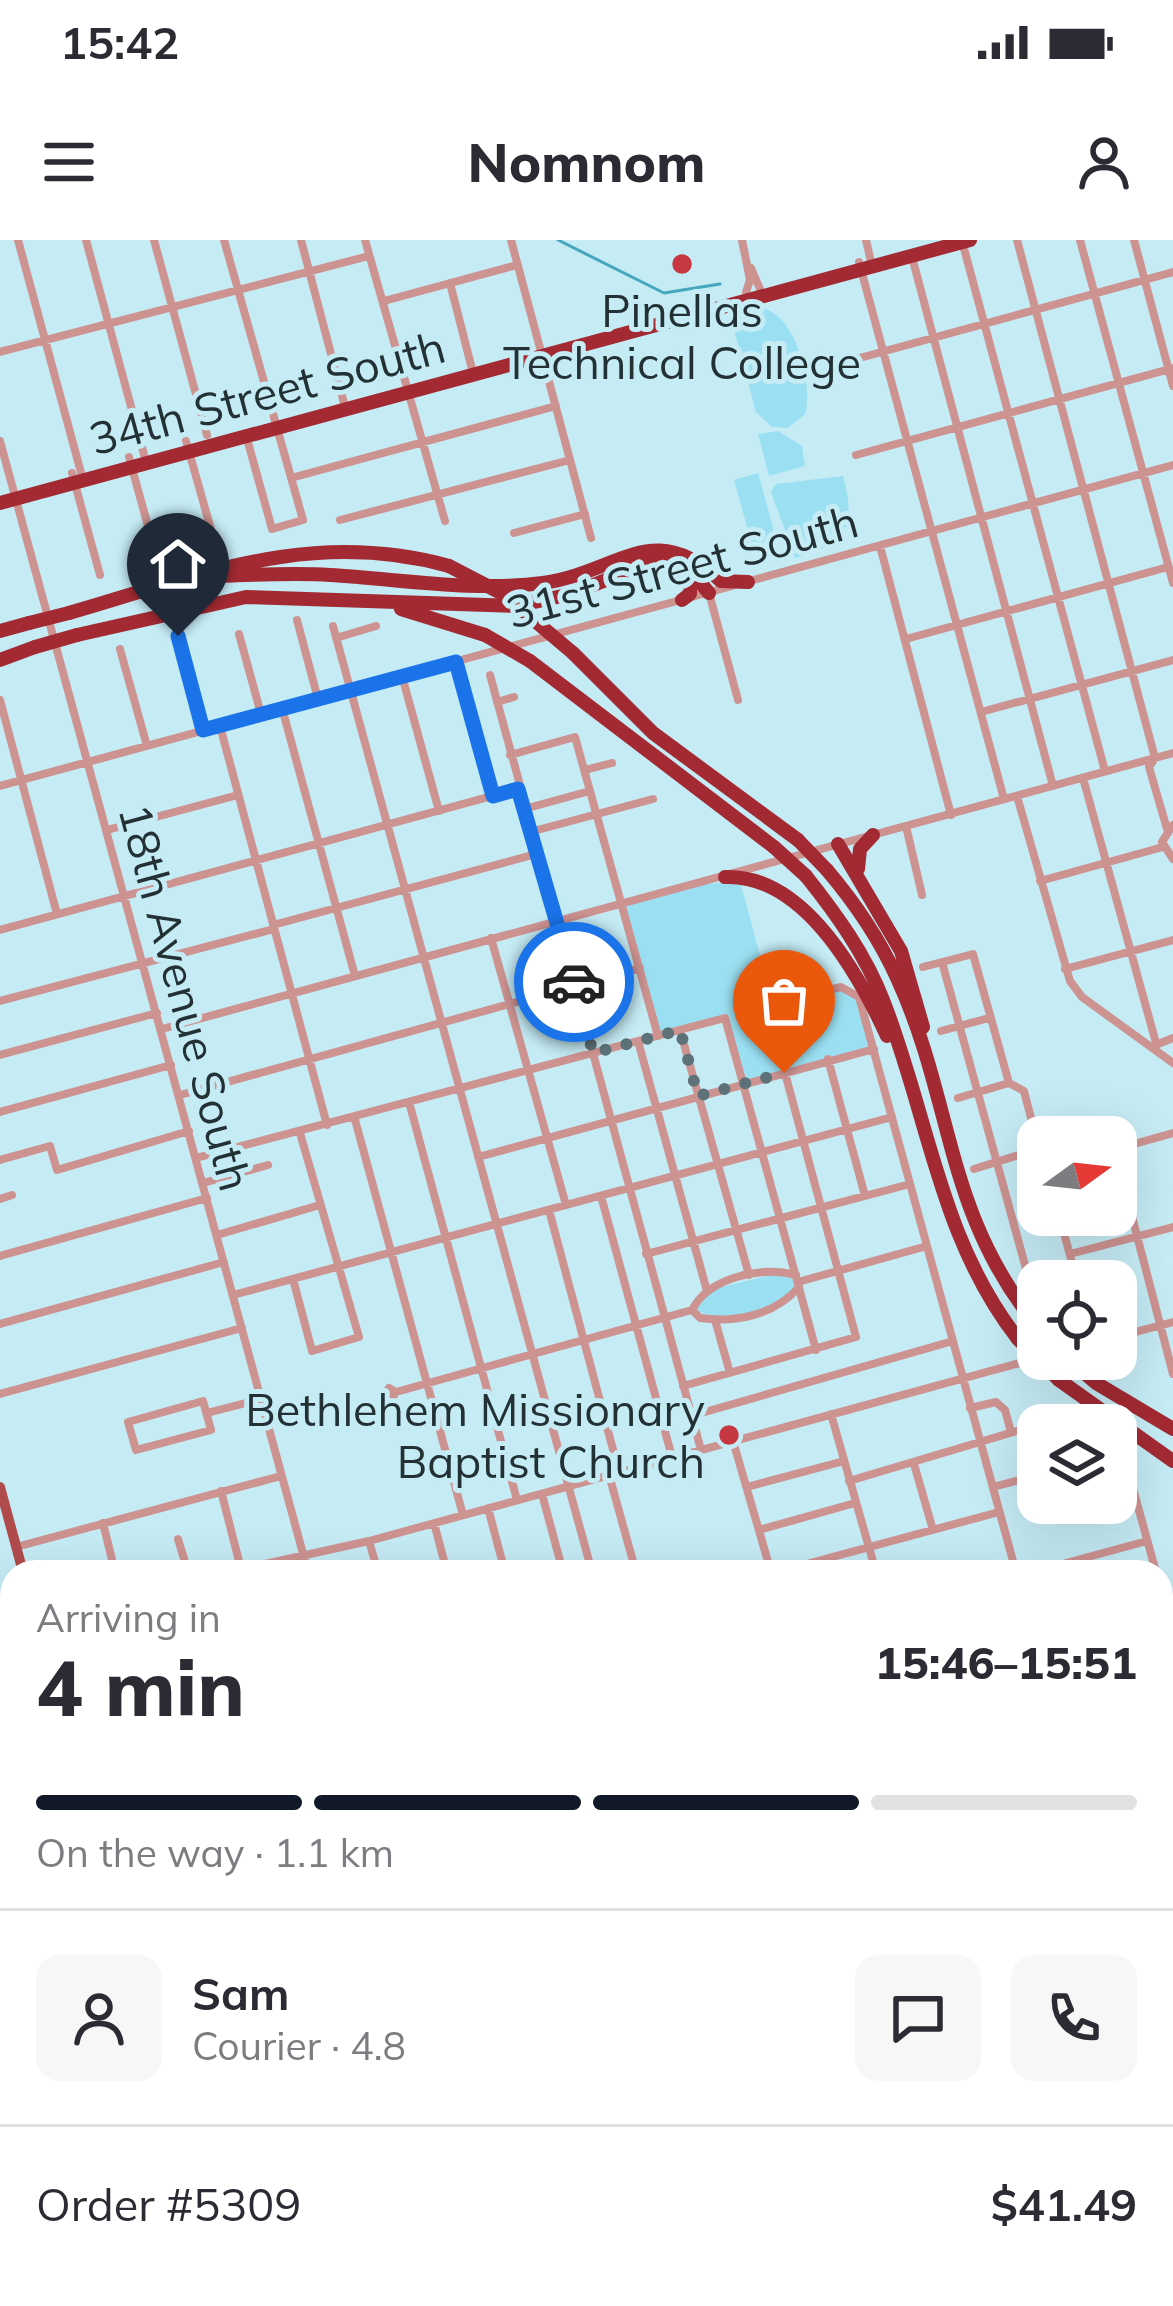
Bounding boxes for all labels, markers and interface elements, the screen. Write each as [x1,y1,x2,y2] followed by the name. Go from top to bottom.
[60,14,179,70] text: 15:42
[468,128,705,196] text: Nomnom
[36,129,102,195] icon: menu
[1071,129,1137,195] icon: person
[669,251,695,277] marker: Pinellas Technical College
[503,282,861,390] place label: Pinellas Technical College
[83,318,451,466] street label: 34th Street South
[500,492,864,640] street label: 31st Street South
[127,513,229,636] pin
[145,531,211,597] icon: home
[107,797,265,1197] street label: 18th Avenue South
[514,922,634,1042] courier
[541,949,607,1015] icon: car
[733,950,835,1073] pin
[751,968,817,1034] icon: bag
[1017,1116,1137,1236] north arrow
[1017,1116,1137,1524] map controls
[1017,1260,1137,1380] button: locate
[245,1381,705,1489] place label: Bethlehem Missionary Baptist Church
[1017,1404,1137,1524] button: layers
[716,1422,742,1448] marker: Bethlehem Missionary Baptist Church
[36,1593,221,1642] text: Arriving in
[875,1634,1137,1690] text: 15:46–15:51
[36,1638,245,1736] text: 4 min
[36,1828,394,1877] text: On the way · 1.1 km
[36,1955,162,2081] button: person
[855,1955,981,2081] button: chat
[1011,1955,1137,2081] button: phone
[192,1965,289,2021] text: Sam
[192,2021,406,2070] text: Courier · 4.8
[36,2176,301,2232] text: Order #5309
[991,2176,1137,2232] text: $41.49

